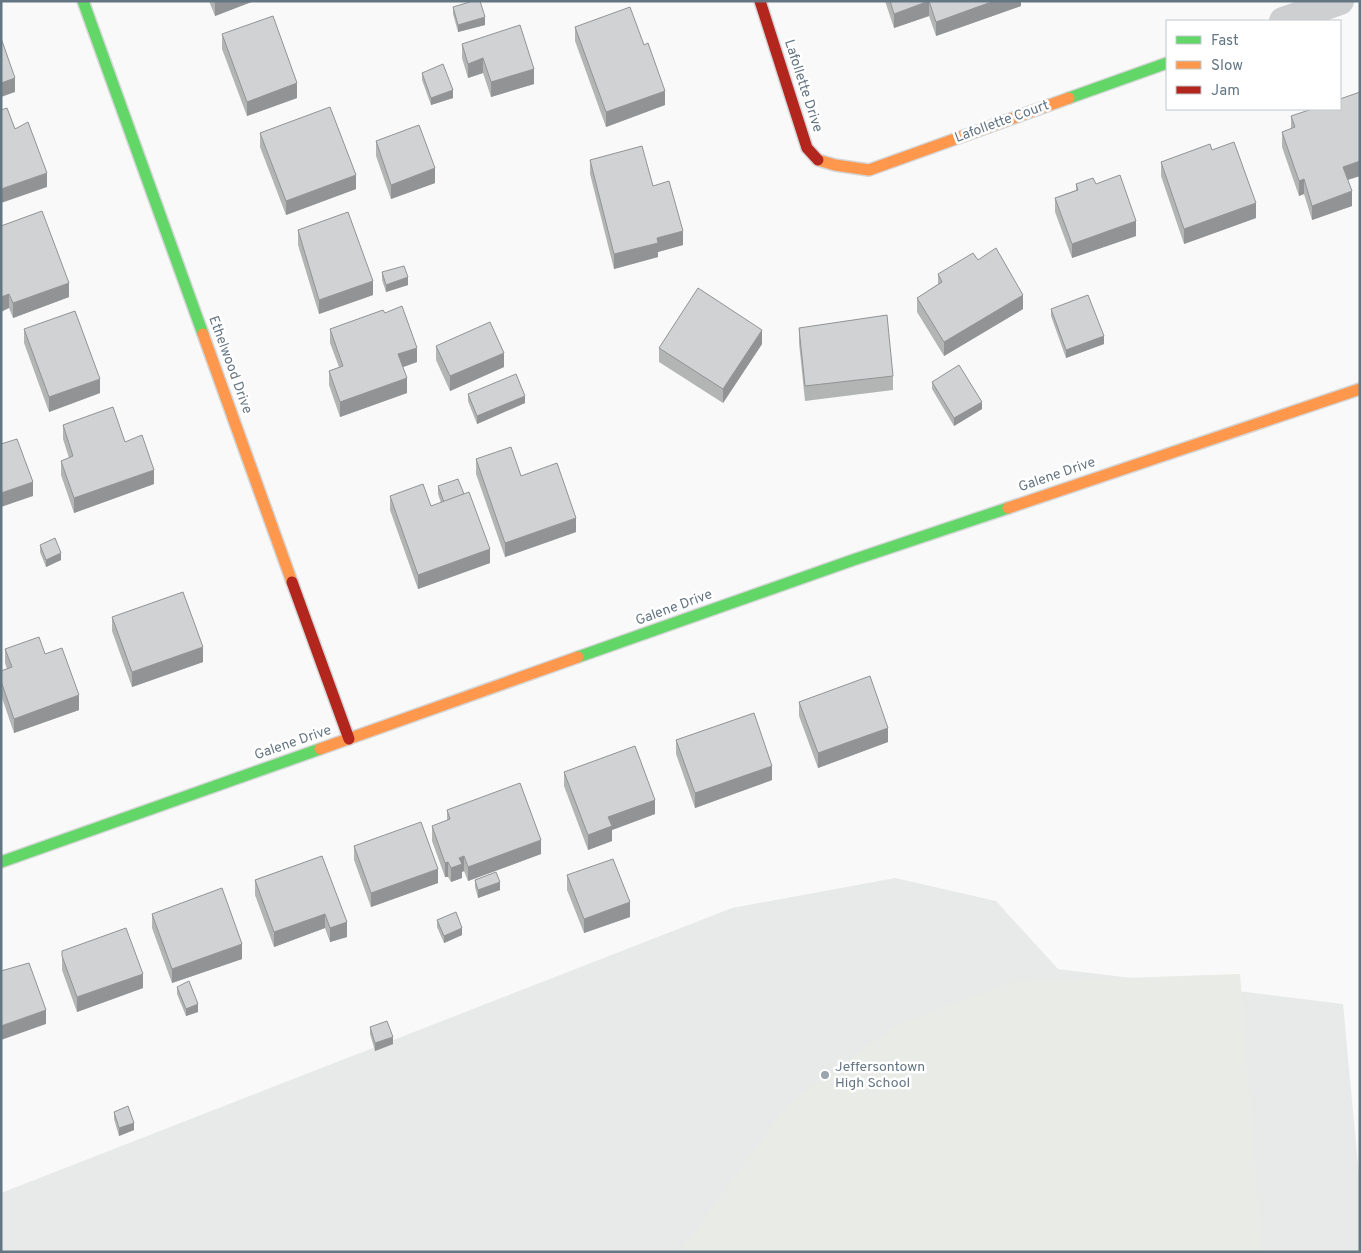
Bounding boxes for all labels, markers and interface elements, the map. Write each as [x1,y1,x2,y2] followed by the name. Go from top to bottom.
[1166,20,1341,110] legend
[1211,32,1239,51] text: Fast
[780,38,826,134] street label: Lafollette Drive
[1211,57,1243,76] text: Slow
[1211,82,1240,101] text: Jam
[953,97,1051,147] street label: Lafollette Court
[204,314,256,416] street label: Ethelwood Drive
[1016,454,1098,496] street label: Galene Drive
[633,586,715,630] street label: Galene Drive
[252,722,334,764] street label: Galene Drive
[835,1059,925,1092] place label: Jeffersontown High School
[819,1069,831,1081] marker: Jeffersontown High School

